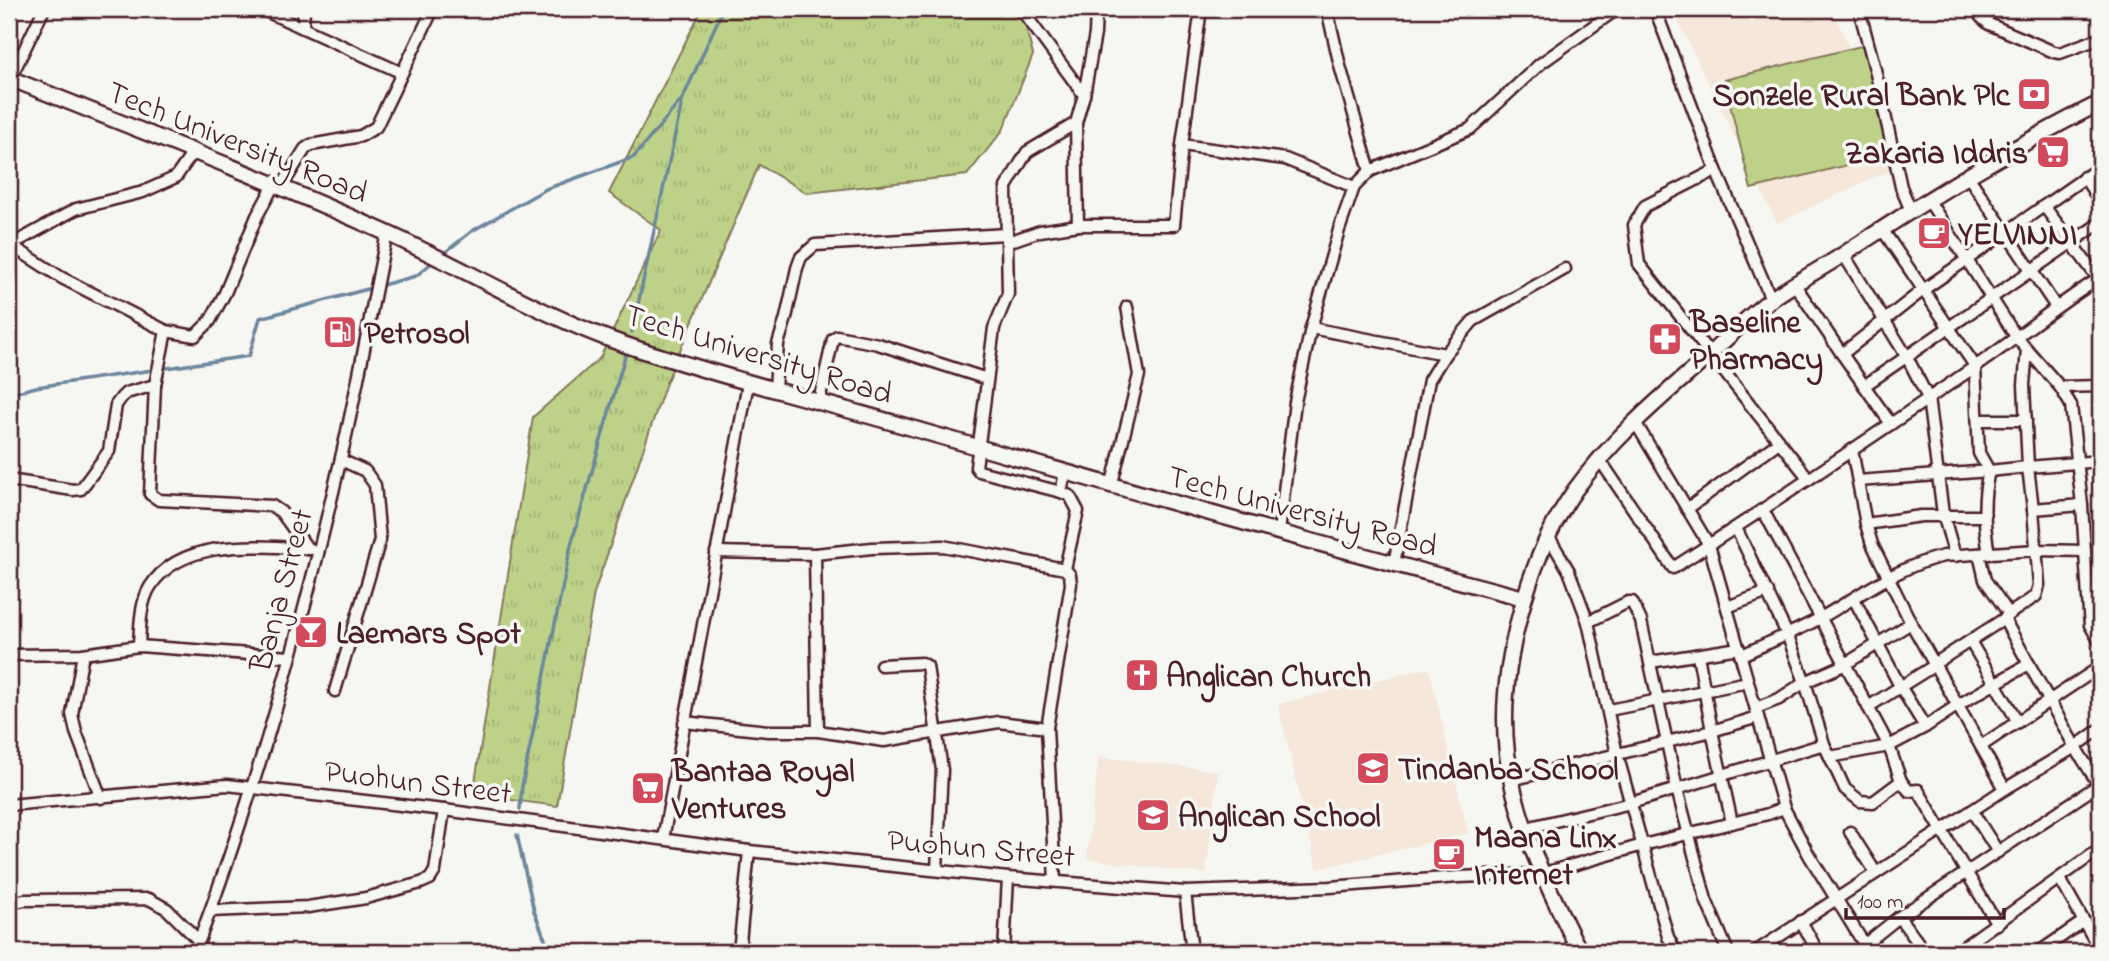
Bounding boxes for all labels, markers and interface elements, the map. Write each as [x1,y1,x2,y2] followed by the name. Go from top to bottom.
[99,70,374,218] street label: Tech University Road
[1712,74,2011,121] place label: Sonzele Rural Bank Plc
[2015,75,2053,113] bank icon: Sonzele Rural Bank Plc
[1845,132,2028,179] place label: Zakaria Iddris
[2034,133,2072,171] supermarket icon: Zakaria Iddris
[1957,213,2077,260] place label: YELVINNI
[1915,214,1953,252] cafe icon: YELVINNI
[618,293,898,419] street label: Tech University Road
[1688,301,1823,386] place label: Baseline Pharmacy
[364,312,470,359] place label: Petrosol
[321,313,359,351] fuel station icon: Petrosol
[1646,320,1684,358] pharmacy icon: Baseline Pharmacy
[1162,455,1442,572] street label: Tech University Road
[239,504,328,679] street label: Banja Street
[336,612,521,659] place label: Laemars Spot
[292,613,330,651] bar icon: Laemars Spot
[1166,655,1371,703] place label: Anglican Church
[1123,656,1161,694] church icon: Anglican Church
[1398,748,1619,795] place label: Tindanba School
[1354,749,1392,787] school or university icon: Tindanba School
[321,750,514,819] street label: Puohun Street
[670,750,855,834] place label: Bantaa Royal Ventures
[629,769,667,807] supermarket icon: Bantaa Royal Ventures
[1178,795,1381,843] place label: Anglican School
[1134,796,1172,834] school or university icon: Anglican School
[1474,816,1617,900] place label: Maana Linx Internet
[885,819,1077,882] street label: Puohun Street
[1430,835,1468,873] cafe icon: Maana Linx Internet
[1846,877,2004,921] scale bar
[1857,888,1903,918] text: 100 m

